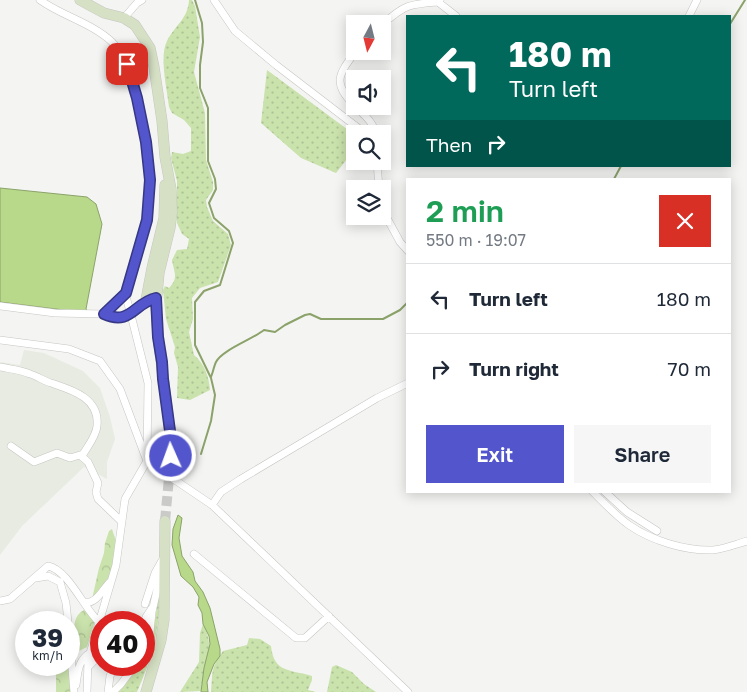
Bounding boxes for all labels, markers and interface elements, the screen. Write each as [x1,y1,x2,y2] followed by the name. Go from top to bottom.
[346,15,391,60] north arrow
[346,15,391,225] map controls
[509,33,612,75] text: 180 m
[426,35,491,100] icon: left
[106,43,148,85] pin
[113,50,141,78] icon: arrive
[346,70,391,115] button: sound
[509,75,598,102] text: Turn left
[346,125,391,170] button: search
[482,130,510,158] icon: right
[426,133,472,156] text: Then
[346,180,391,225] button: layers
[426,193,504,229] text: 2 min
[659,195,711,247] button: close
[426,230,526,250] text: 550 m · 19:07
[426,285,454,313] icon: left
[469,287,548,310] text: Turn left
[657,287,711,310] text: 180 m
[426,355,454,383] icon: right
[469,357,559,380] text: Turn right
[668,357,711,380] text: 70 m
[426,425,564,483] button: Exit
[574,425,711,483] button: Share
[144,429,196,481] position arrow
[90,611,155,676] speed limit sign: 40
[32,622,63,653] text: 39
[32,648,63,663] text: km/h

